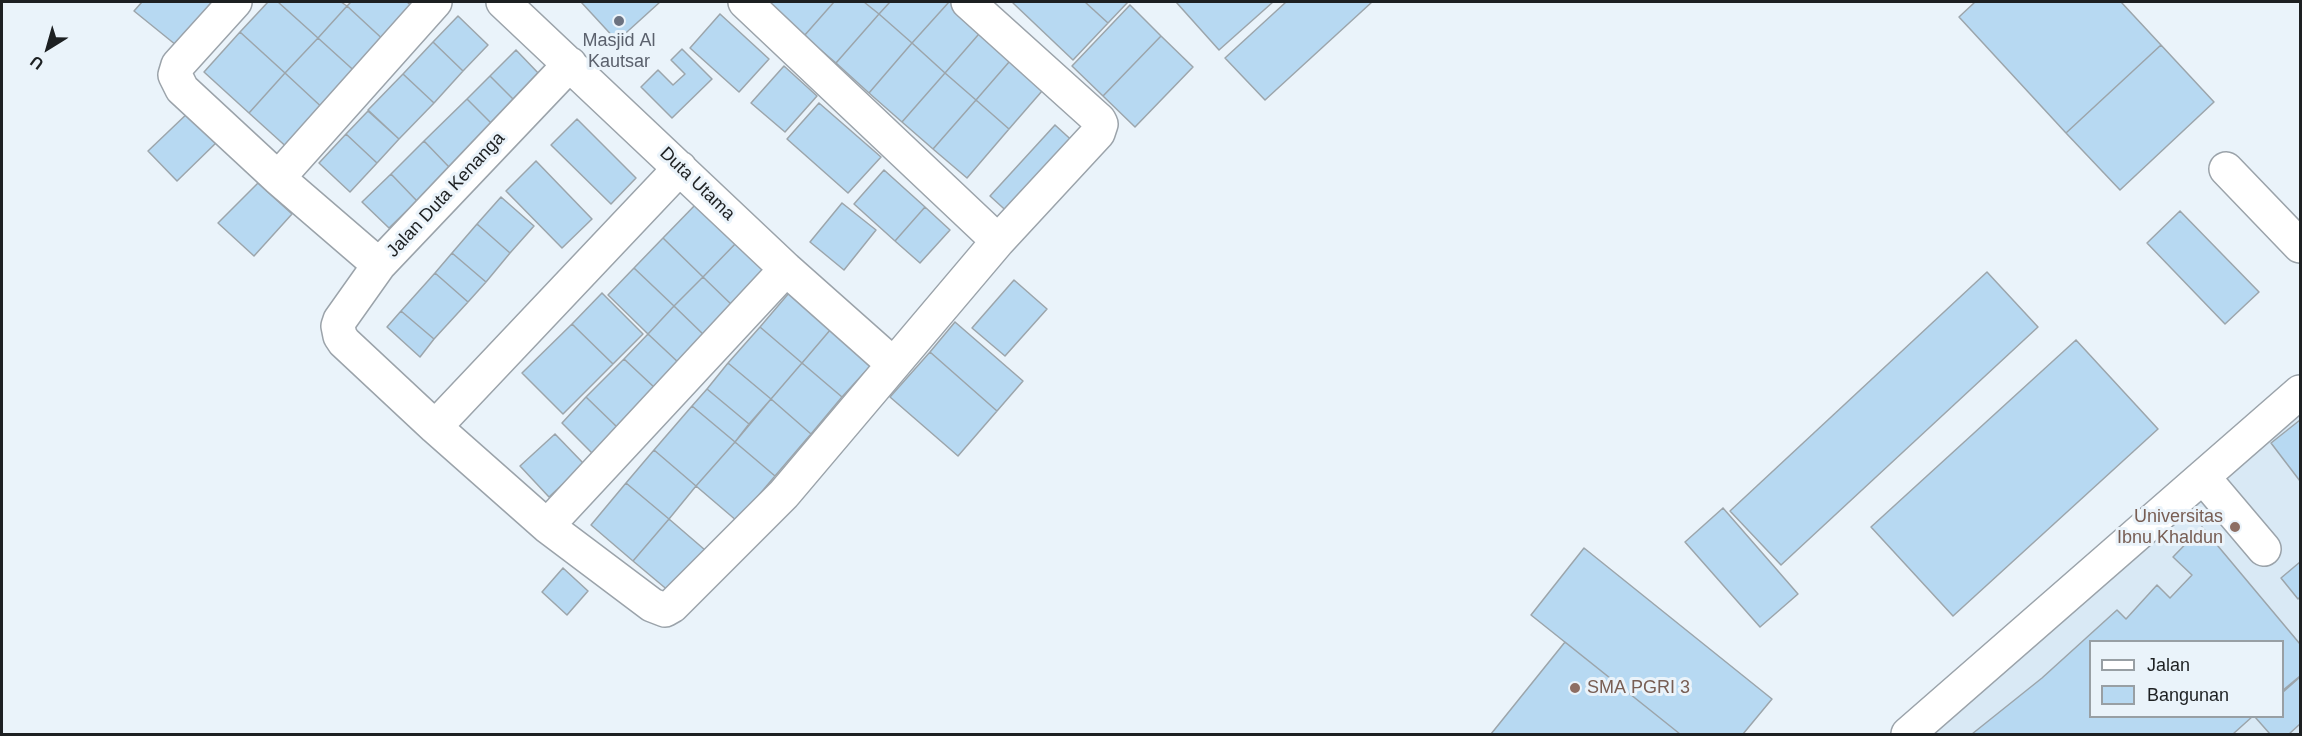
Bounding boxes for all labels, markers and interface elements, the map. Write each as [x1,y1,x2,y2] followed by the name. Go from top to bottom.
[612,14,626,28] marker: Masjid Al Kautsar
[18,18,78,78] north arrow
[582,30,656,72] place label: Masjid Al Kautsar
[27,53,47,73] text: U
[382,128,510,262] street label: Jalan Duta Kenanga
[655,143,739,225] street label: Duta Utama
[2117,506,2223,548] place label: Universitas Ibnu Khaldun
[2228,520,2242,534] marker: Universitas Ibnu Khaldun
[2089,640,2284,718] legend
[2147,655,2190,675] text: Jalan
[1587,677,1690,699] place label: SMA PGRI 3
[1568,681,1582,695] marker: SMA PGRI 3
[2147,685,2229,705] text: Bangunan

